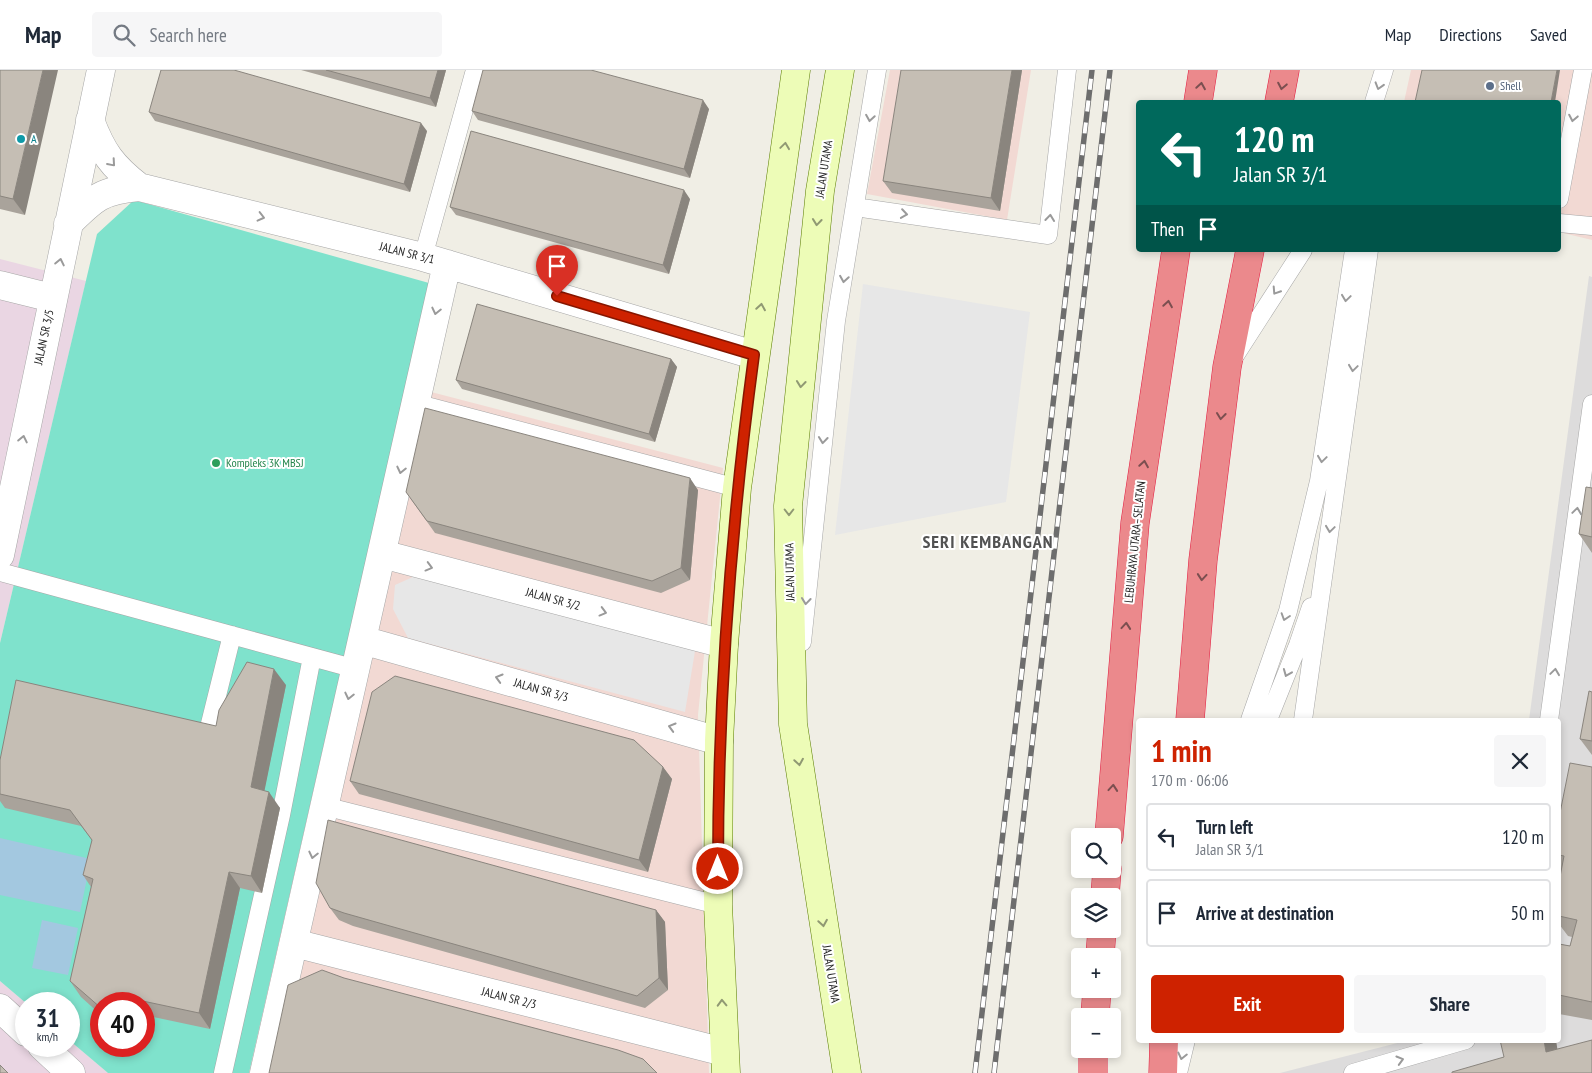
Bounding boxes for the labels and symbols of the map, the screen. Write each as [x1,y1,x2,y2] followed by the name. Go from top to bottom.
[1500,78,1521,93] place label: Shell
[1484,80,1496,92] marker: Shell
[1195,82,1205,91] one-way arrow
[1278,82,1288,91] one-way arrow
[1374,82,1384,90] one-way arrow
[1569,113,1579,122] one-way arrow
[865,114,875,122] one-way arrow
[31,131,37,146] place label: A
[15,133,27,145] marker: A
[811,139,836,200] street label: JALAN UTAMA
[779,142,790,150] one-way arrow
[106,157,114,166] one-way arrow
[900,208,908,219] one-way arrow
[257,211,266,222] one-way arrow
[1044,214,1055,222] one-way arrow
[812,218,823,226] one-way arrow
[377,238,436,267] street label: JALAN SR 3/1
[536,245,578,296] pin
[54,258,64,267] one-way arrow
[839,274,849,283] one-way arrow
[1273,286,1283,295] one-way arrow
[1342,294,1352,303] one-way arrow
[1162,299,1173,307] one-way arrow
[756,303,766,312] one-way arrow
[431,307,442,316] one-way arrow
[30,308,57,367] street label: JALAN SR 3/5
[1348,363,1358,372] one-way arrow
[796,380,807,388] one-way arrow
[1216,412,1227,420] one-way arrow
[17,434,28,443] one-way arrow
[818,436,829,444] one-way arrow
[226,455,304,470] place label: Kompleks 3K MBSJ
[1318,455,1328,463] one-way arrow
[210,457,222,469] marker: Kompleks 3K MBSJ
[1138,460,1148,469] one-way arrow
[396,465,407,474] one-way arrow
[1121,480,1148,604] street label: LEBUHRAYA UTARA–SELATAN
[1572,506,1582,515] one-way arrow
[784,509,794,517] one-way arrow
[1325,525,1336,533] one-way arrow
[922,530,1054,553] district label: SERI KEMBANGAN
[781,542,798,602] street label: JALAN UTAMA
[424,561,433,572] one-way arrow
[1197,573,1208,581] one-way arrow
[523,584,582,613] street label: JALAN SR 3/2
[801,598,812,606] one-way arrow
[599,606,608,617] one-way arrow
[1281,612,1291,621] one-way arrow
[1121,621,1132,629] one-way arrow
[1549,667,1560,675] one-way arrow
[1283,669,1293,677] one-way arrow
[495,674,504,684] one-way arrow
[511,674,570,704] street label: JALAN SR 3/3
[344,692,355,701] one-way arrow
[669,723,677,733] one-way arrow
[793,758,803,766] one-way arrow
[1108,783,1119,791] one-way arrow
[691,842,743,894] position arrow
[309,850,319,859] one-way arrow
[817,919,828,927] one-way arrow
[819,943,844,1004] street label: JALAN UTAMA
[479,983,538,1012] street label: JALAN SR 2/3
[90,992,155,1057] speed limit sign: 40
[717,999,727,1006] one-way arrow
[1177,1052,1188,1061] one-way arrow
[1396,1055,1404,1065] one-way arrow

